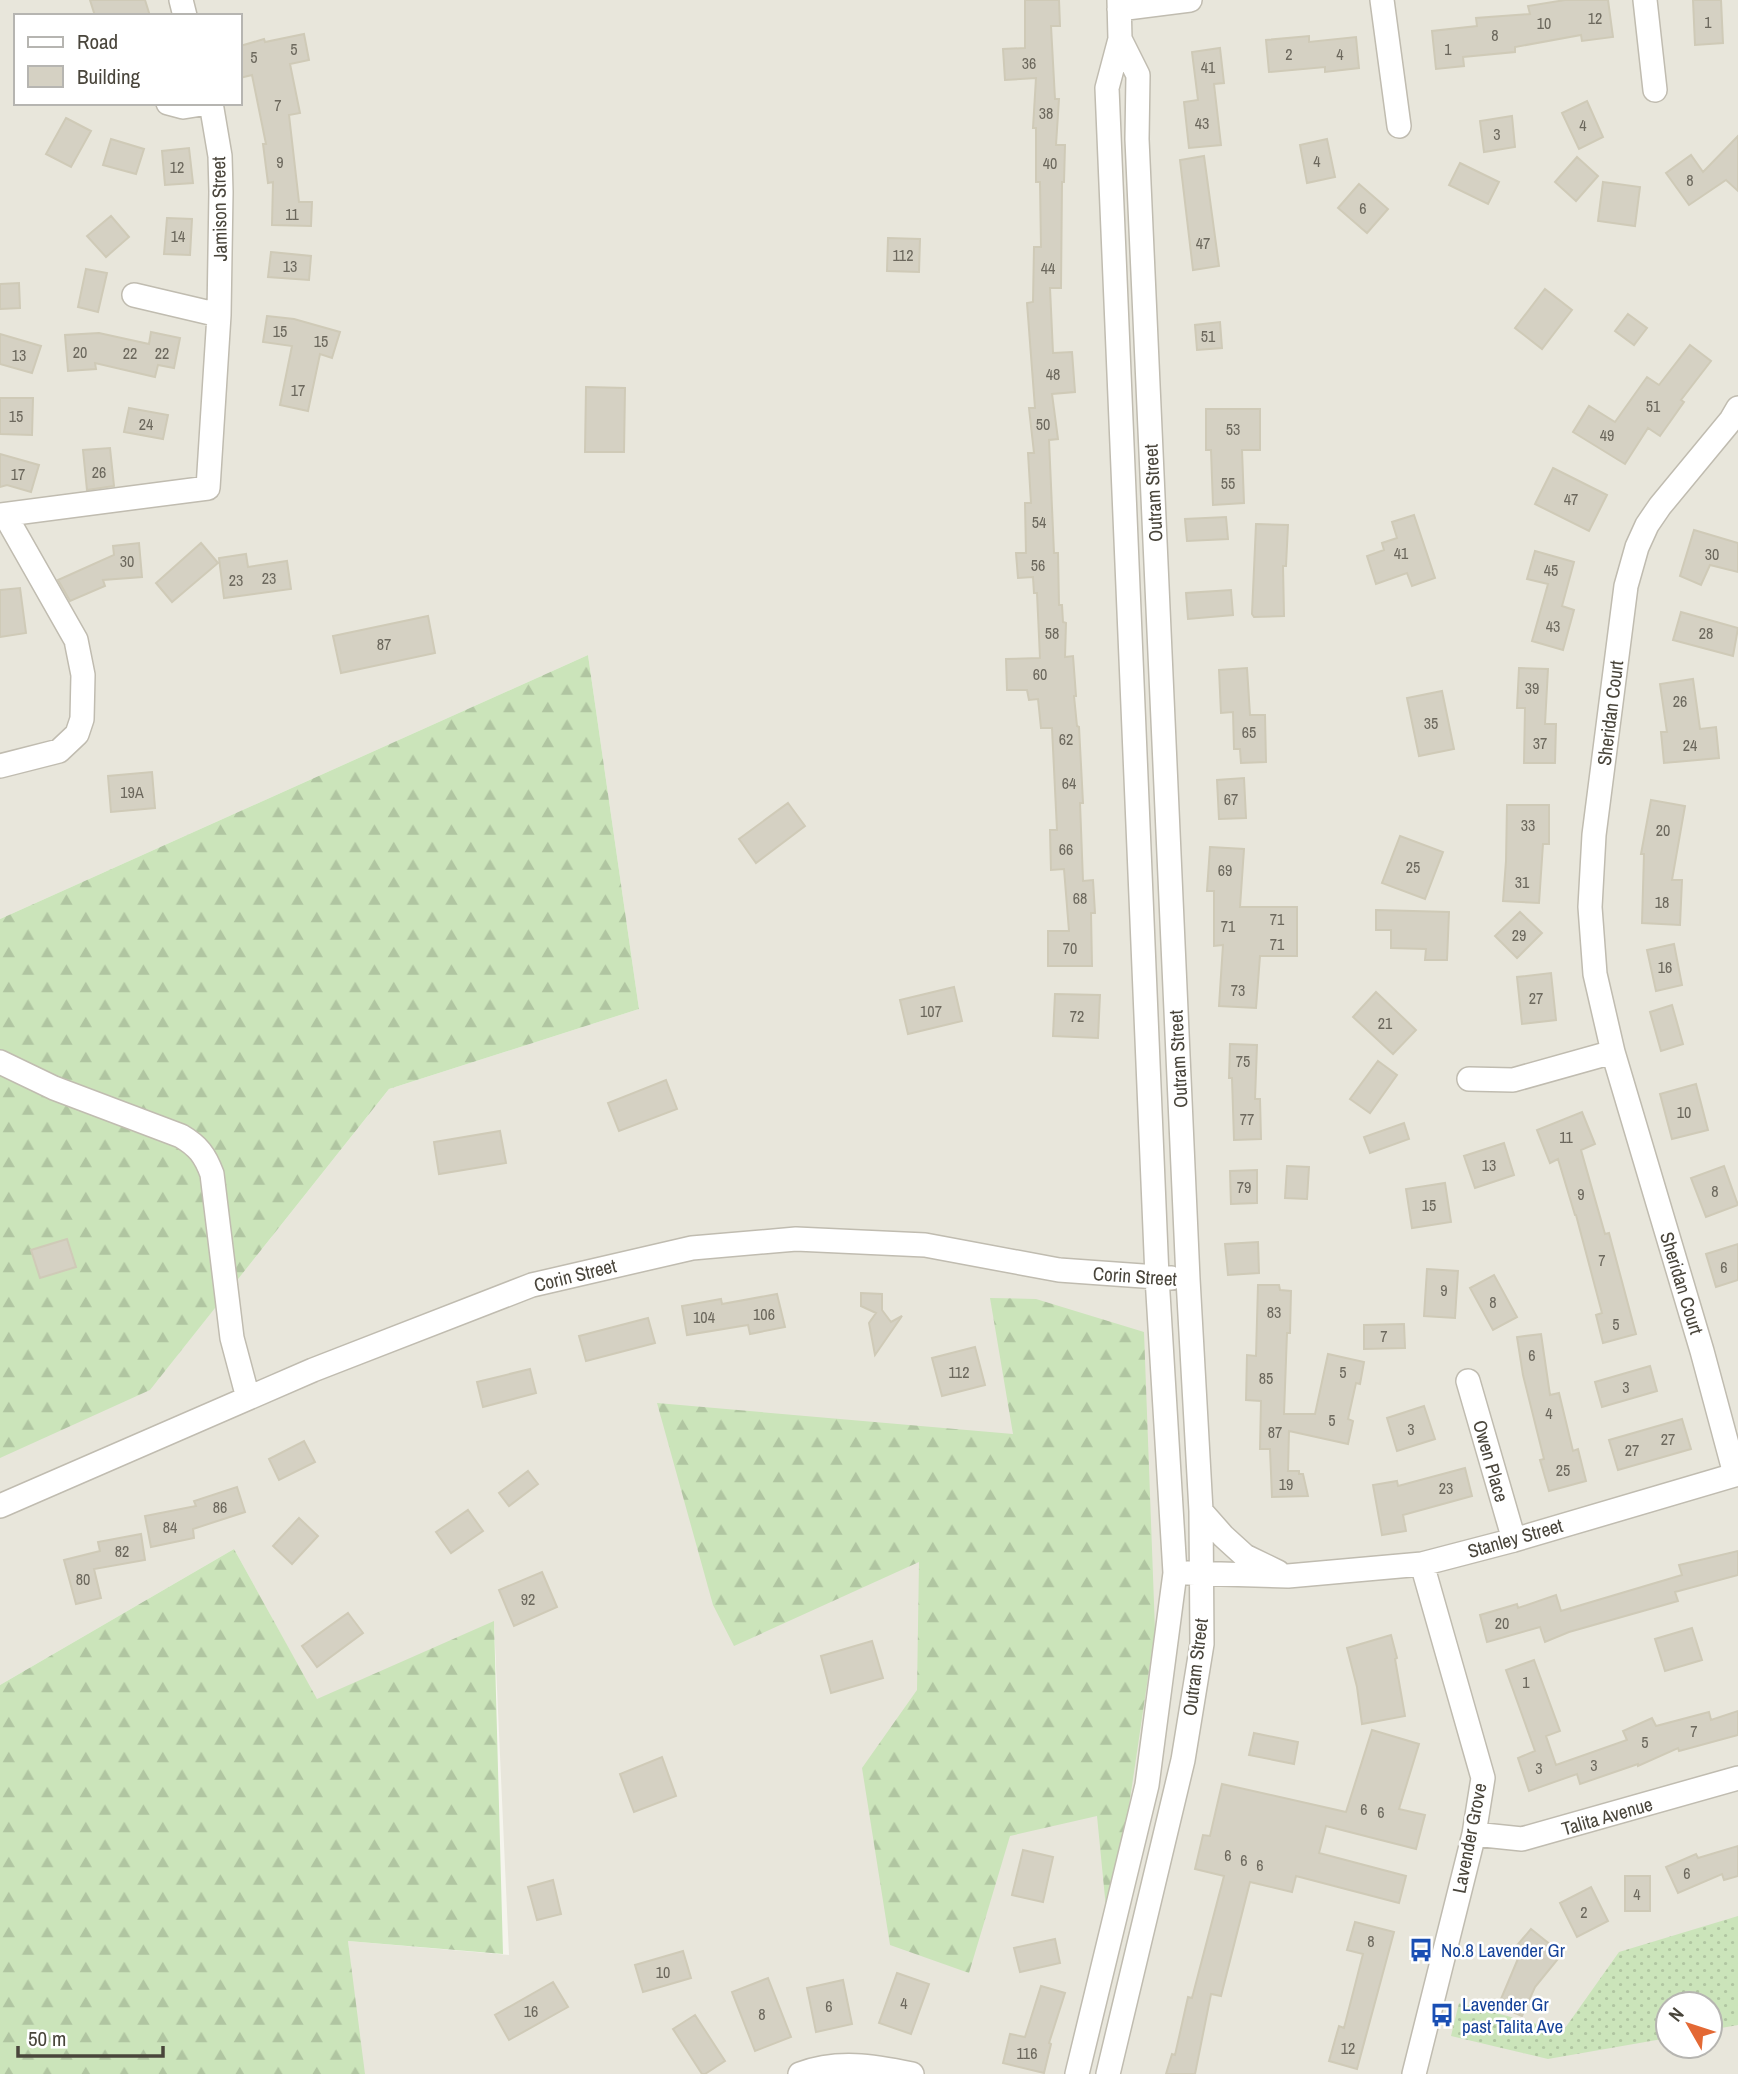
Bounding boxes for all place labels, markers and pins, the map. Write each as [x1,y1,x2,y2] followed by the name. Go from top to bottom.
[1407,1936,1435,1964] bus stop icon: No.8 Lavender Gr
[1441,1937,1566,1963] place label: No.8 Lavender Gr
[1462,1991,1563,2039] place label: Lavender Gr past Talita Ave
[1428,2001,1456,2029] bus stop icon: Lavender Gr past Talita Ave

